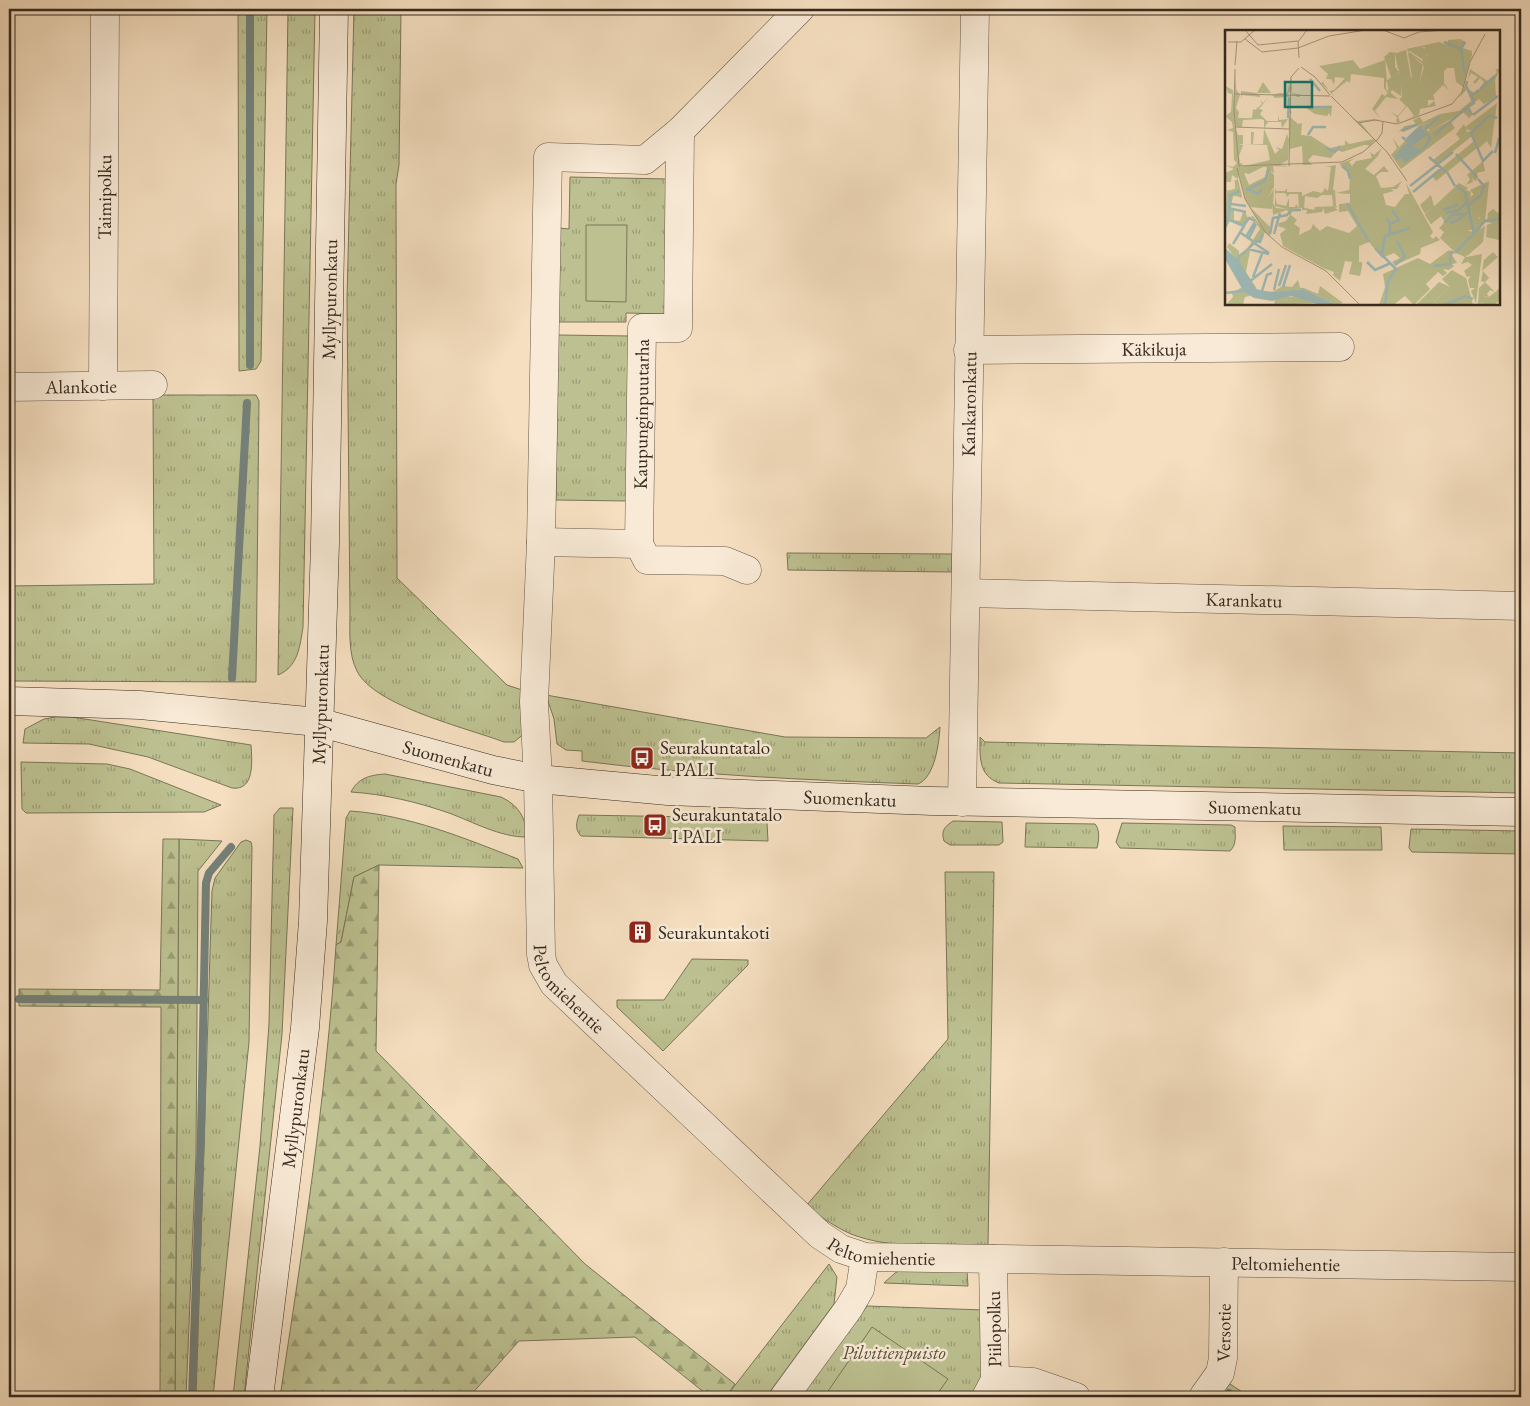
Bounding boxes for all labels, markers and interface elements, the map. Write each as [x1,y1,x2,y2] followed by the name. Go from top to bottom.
[1225,30,1500,305] inset map
[91,154,117,240] street label: Taimipolku
[316,239,343,360] street label: Myllypuronkatu
[1121,336,1187,361] street label: Käkikuja
[627,338,654,490] street label: Kaupunginpuutarha
[955,351,982,457] street label: Kankaronkatu
[44,373,117,399] street label: Alankotie
[1205,586,1283,613] street label: Karankatu
[305,644,334,765] street label: Myllypuronkatu
[400,733,496,782] street label: Suomenkatu
[660,735,770,782] place label: Seurakuntatalo L PALI
[629,745,655,771] bus stop icon: Seurakuntatalo L PALI
[803,784,897,812] street label: Suomenkatu
[1208,794,1302,820] street label: Suomenkatu
[672,802,782,849] place label: Seurakuntatalo I PALI
[642,812,668,838] bus stop icon: Seurakuntatalo I PALI
[627,919,653,945] building icon: Seurakuntakoti
[658,920,770,945] place label: Seurakuntakoti
[528,944,611,1039] street label: Peltomiehentie
[275,1047,315,1169] street label: Myllypuronkatu
[823,1231,935,1271] street label: Peltomiehentie
[1231,1250,1340,1277] street label: Peltomiehentie
[981,1291,1007,1367] street label: Piilopolku
[1210,1303,1236,1362] street label: Versotie
[842,1340,946,1365] park label: Pilvitienpuisto

